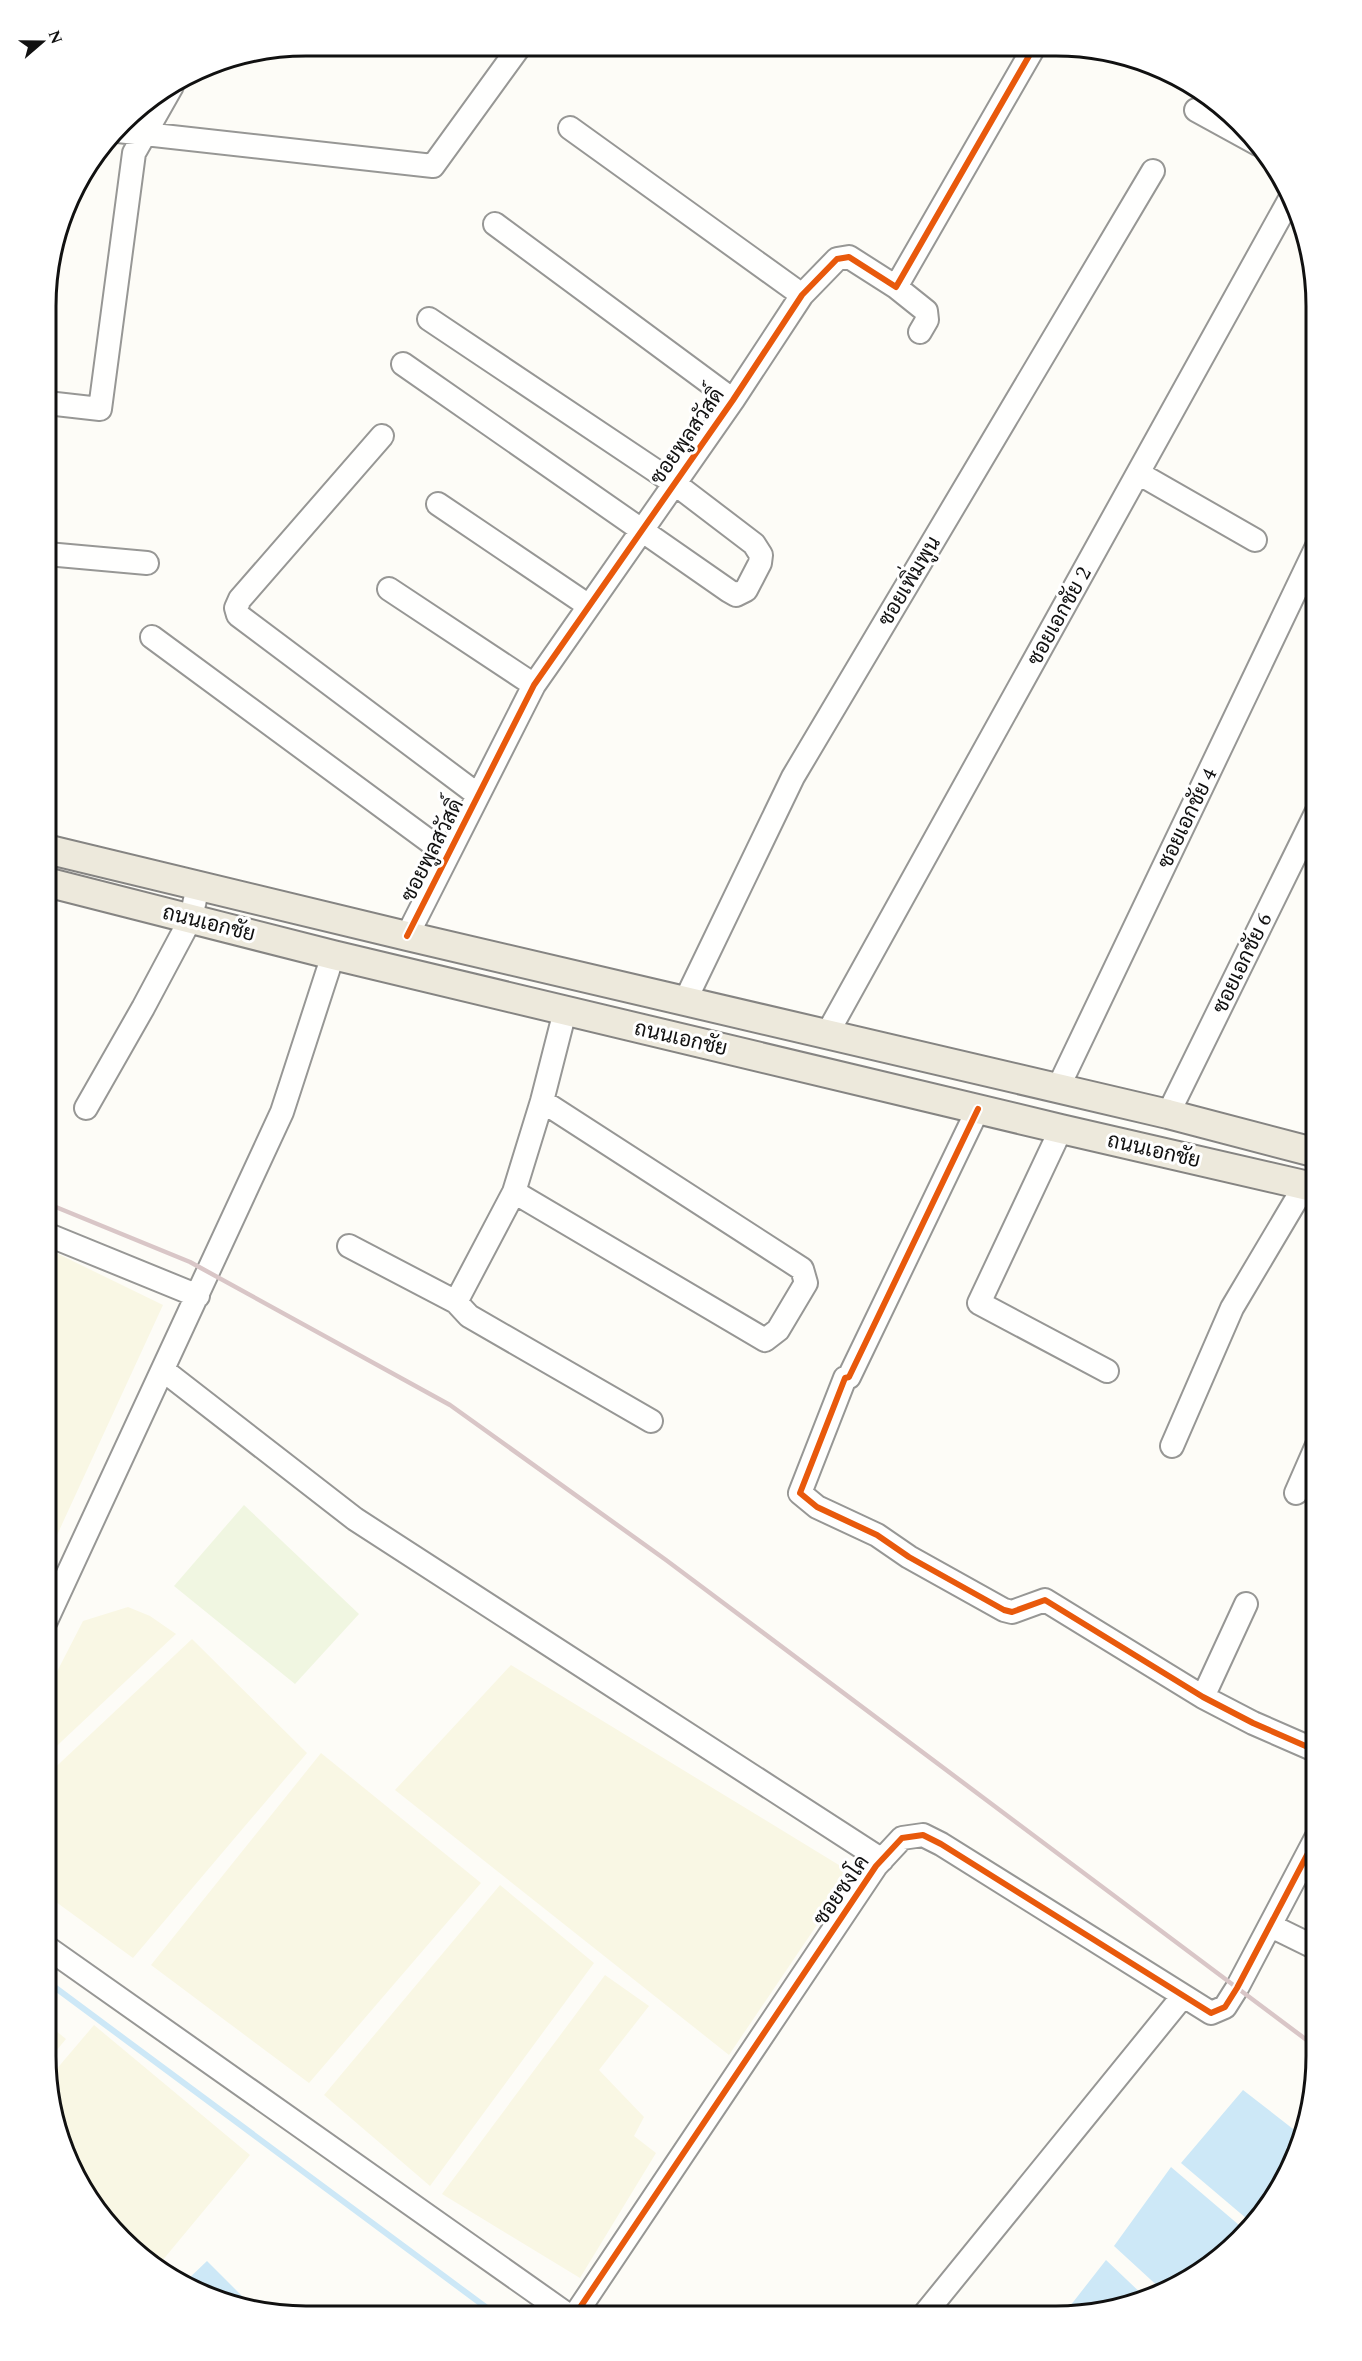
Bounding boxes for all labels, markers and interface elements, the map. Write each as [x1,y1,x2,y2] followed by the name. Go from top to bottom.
[12,12,72,72] north arrow
[42,27,69,47] text: N
[638,379,733,492] street label: ซอยพูลสวัสดิ์
[867,528,949,633] street label: ซอยเพิ่มพูน
[1020,561,1100,672] street label: ซอยเอกชัย 2
[1150,762,1226,874] street label: ซอยเอกชัย 4
[389,791,473,908] street label: ซอยพูลสวัสดิ์
[159,897,259,951] street label: ถนนเอกชัย
[1205,908,1281,1019] street label: ซอยเอกชัย 6
[631,1013,730,1065] street label: ถนนเอกชัย
[1104,1125,1203,1177] street label: ถนนเอกชัย
[806,1849,878,1933] street label: ซอยชงโค

